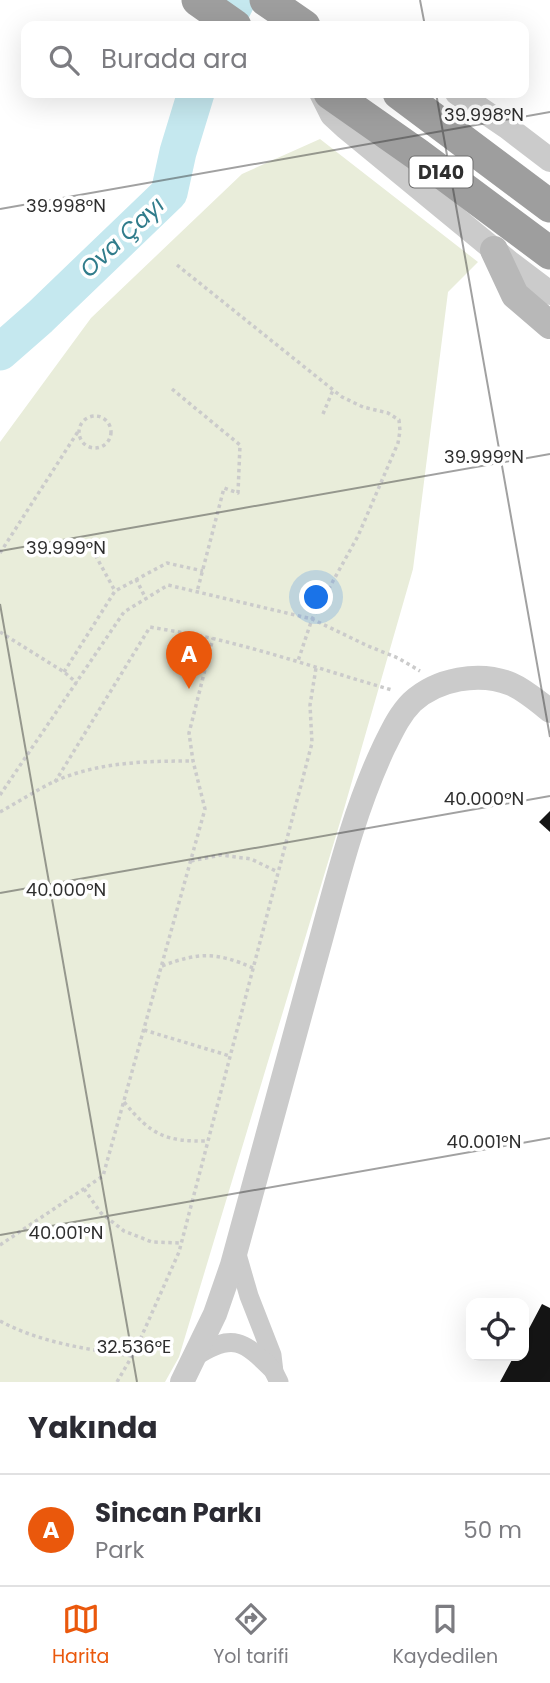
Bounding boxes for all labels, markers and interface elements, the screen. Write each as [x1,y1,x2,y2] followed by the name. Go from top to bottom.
[21,21,529,98] search box
[45,41,83,79] icon: search
[101,41,248,77] text: Burada ara
[444,102,524,127] text: 39.998°N
[410,156,472,188] road number: D140
[73,189,171,285] water label: Ova Çayı
[26,193,106,218] text: 39.998°N
[444,444,524,469] text: 39.999°N
[26,535,106,560] text: 39.999°N
[299,580,333,614] your location
[166,631,212,689] pin: A
[444,786,524,811] text: 40.000°N
[26,877,106,902] text: 40.000°N
[447,1129,521,1154] text: 40.001°N
[29,1220,103,1245] text: 40.001°N
[466,1298,529,1361] map controls
[466,1298,529,1361] button: locate
[97,1334,171,1359] text: 32.536°E
[28,1406,158,1449] text: Yakında
[95,1495,262,1531] text: Sincan Parkı
[43,1514,59,1546] text: A
[463,1514,522,1546] text: 50 m
[95,1534,144,1566] text: Park
[52,1600,109,1671] tab: Harita
[213,1600,289,1671] tab: Yol tarifi
[392,1600,498,1671] tab: Kaydedilen

